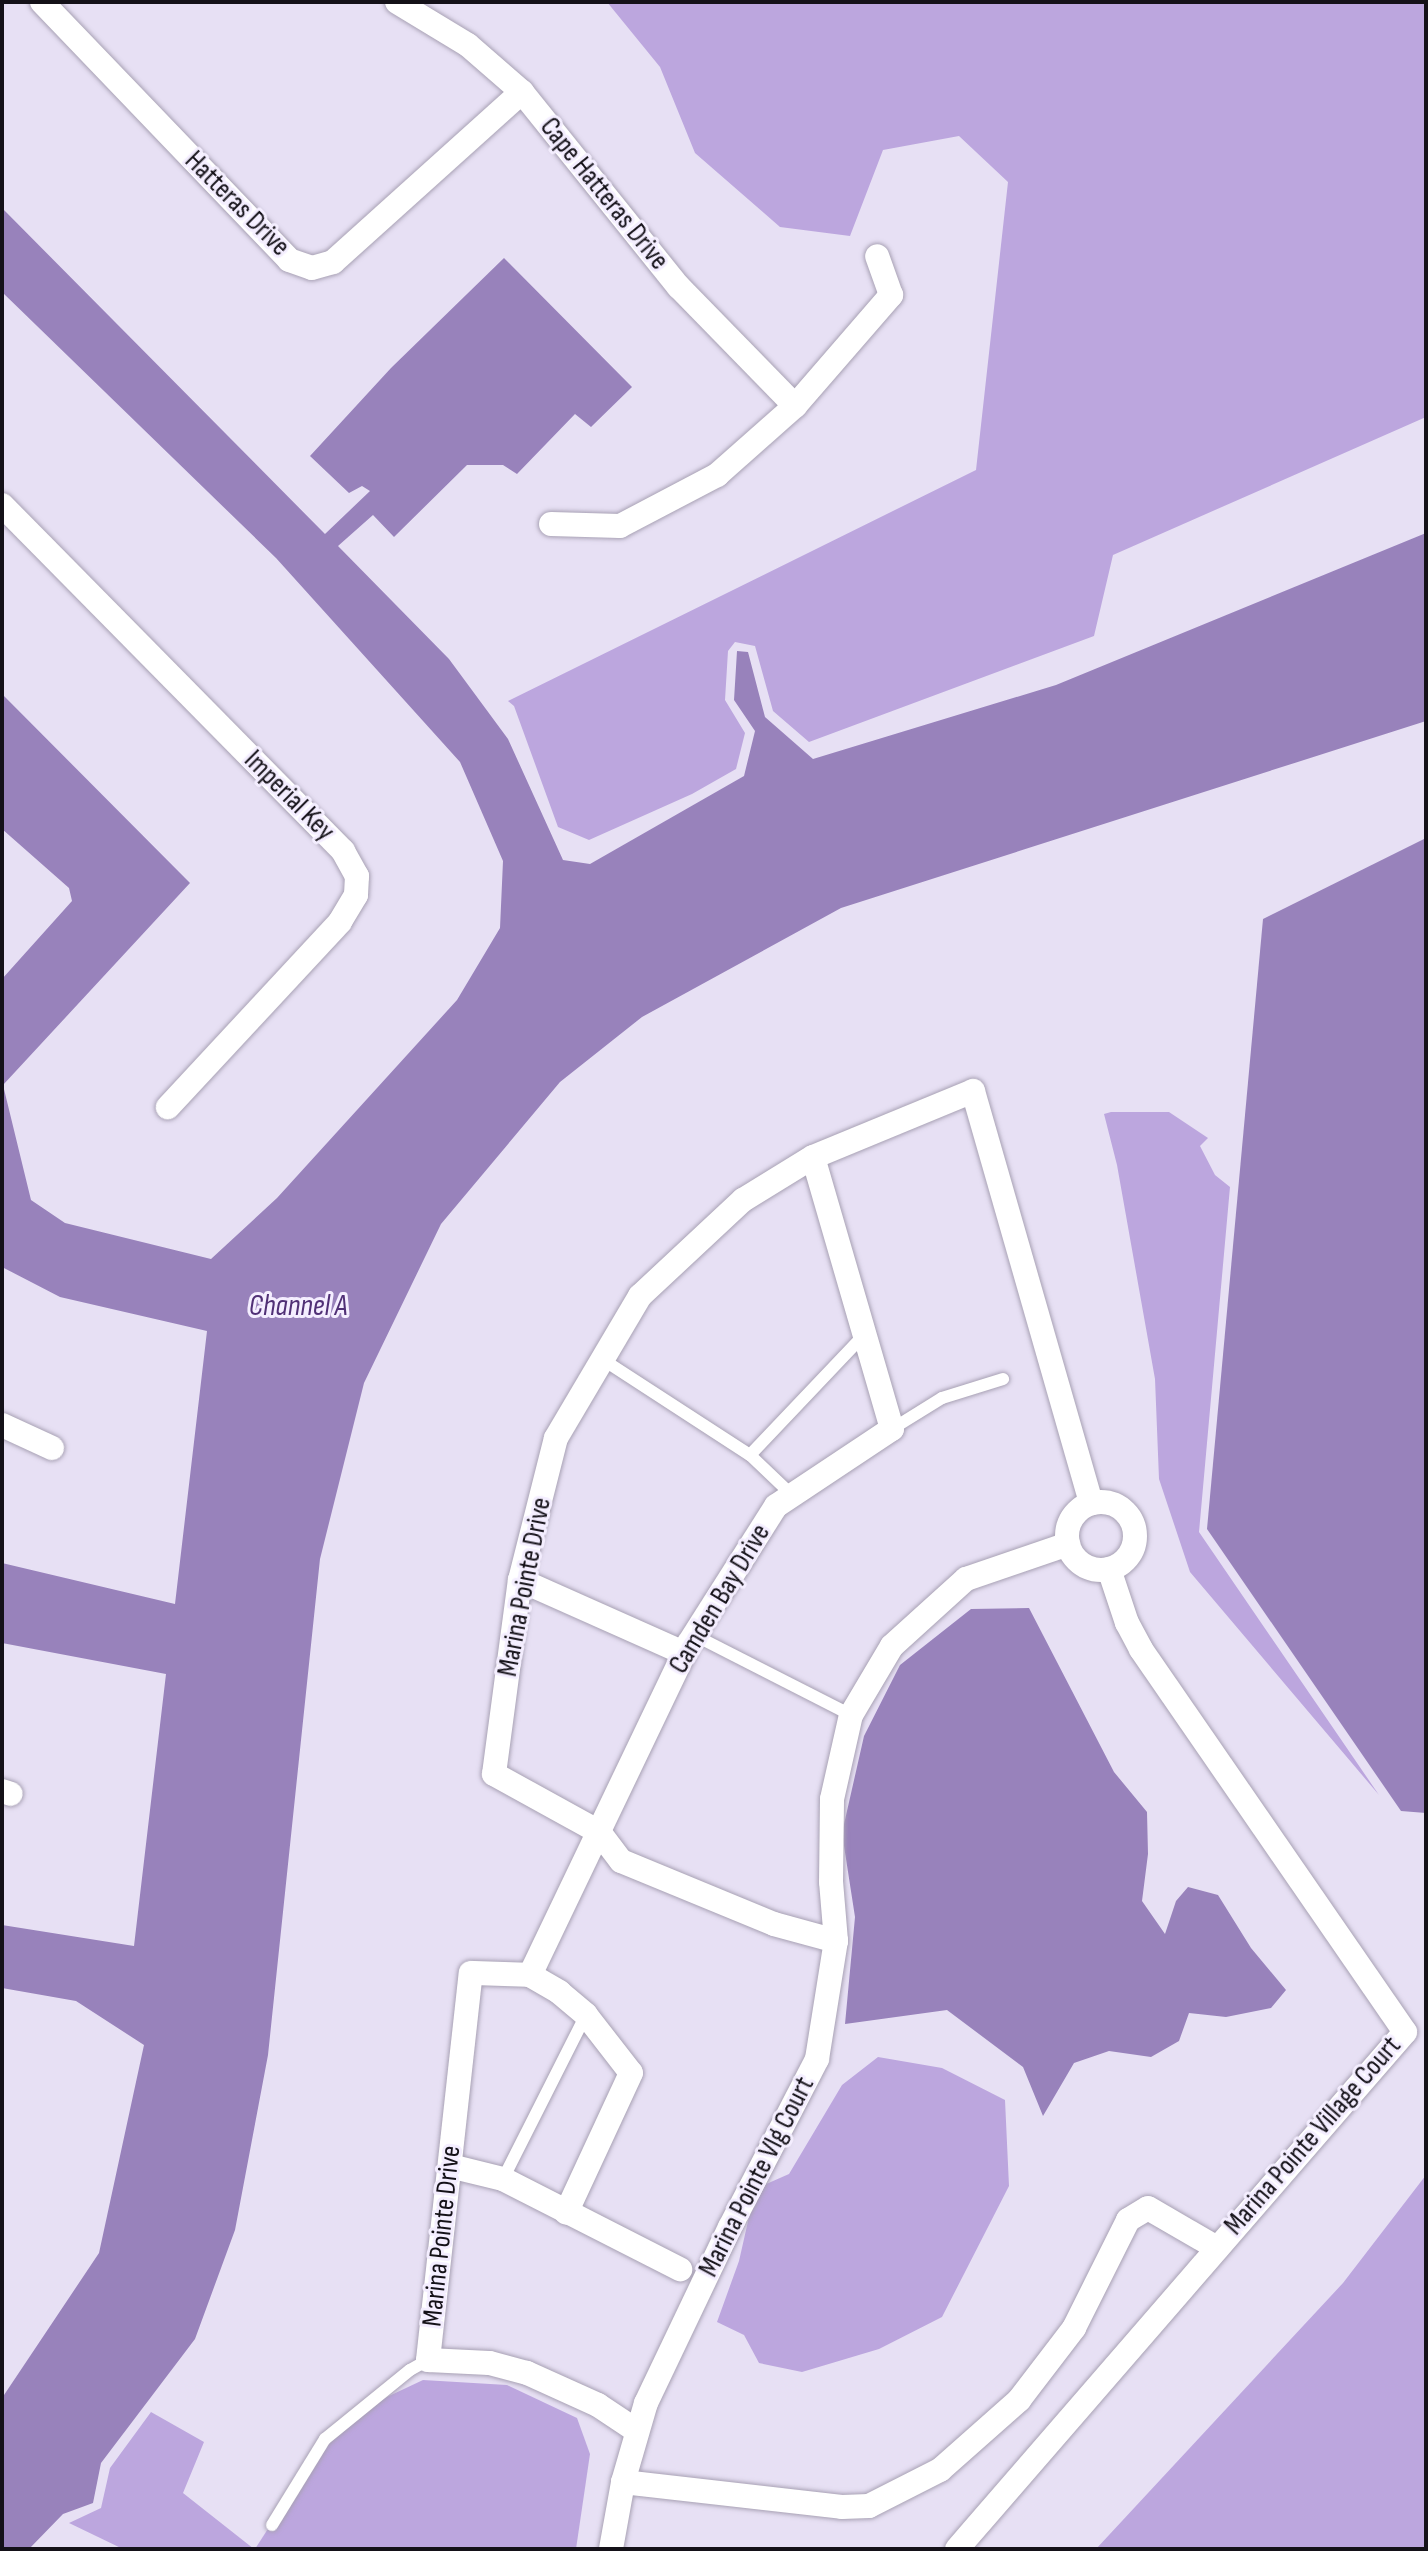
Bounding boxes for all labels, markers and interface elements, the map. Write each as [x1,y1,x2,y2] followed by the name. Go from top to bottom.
[532,111,676,277] street label: Cape Hatteras Drive
[177,144,297,264] street label: Hatteras Drive
[237,744,341,848] street label: Imperial Key
[249,1288,347,1324] water label: Channel A
[491,1495,559,1679] street label: Marina Pointe Drive
[662,1518,778,1680] street label: Camden Bay Drive
[1218,2030,1408,2242] street label: Marina Pointe Village Court
[692,2071,822,2283] street label: Marina Pointe Vlg Court
[416,2144,468,2328] street label: Marina Pointe Drive

